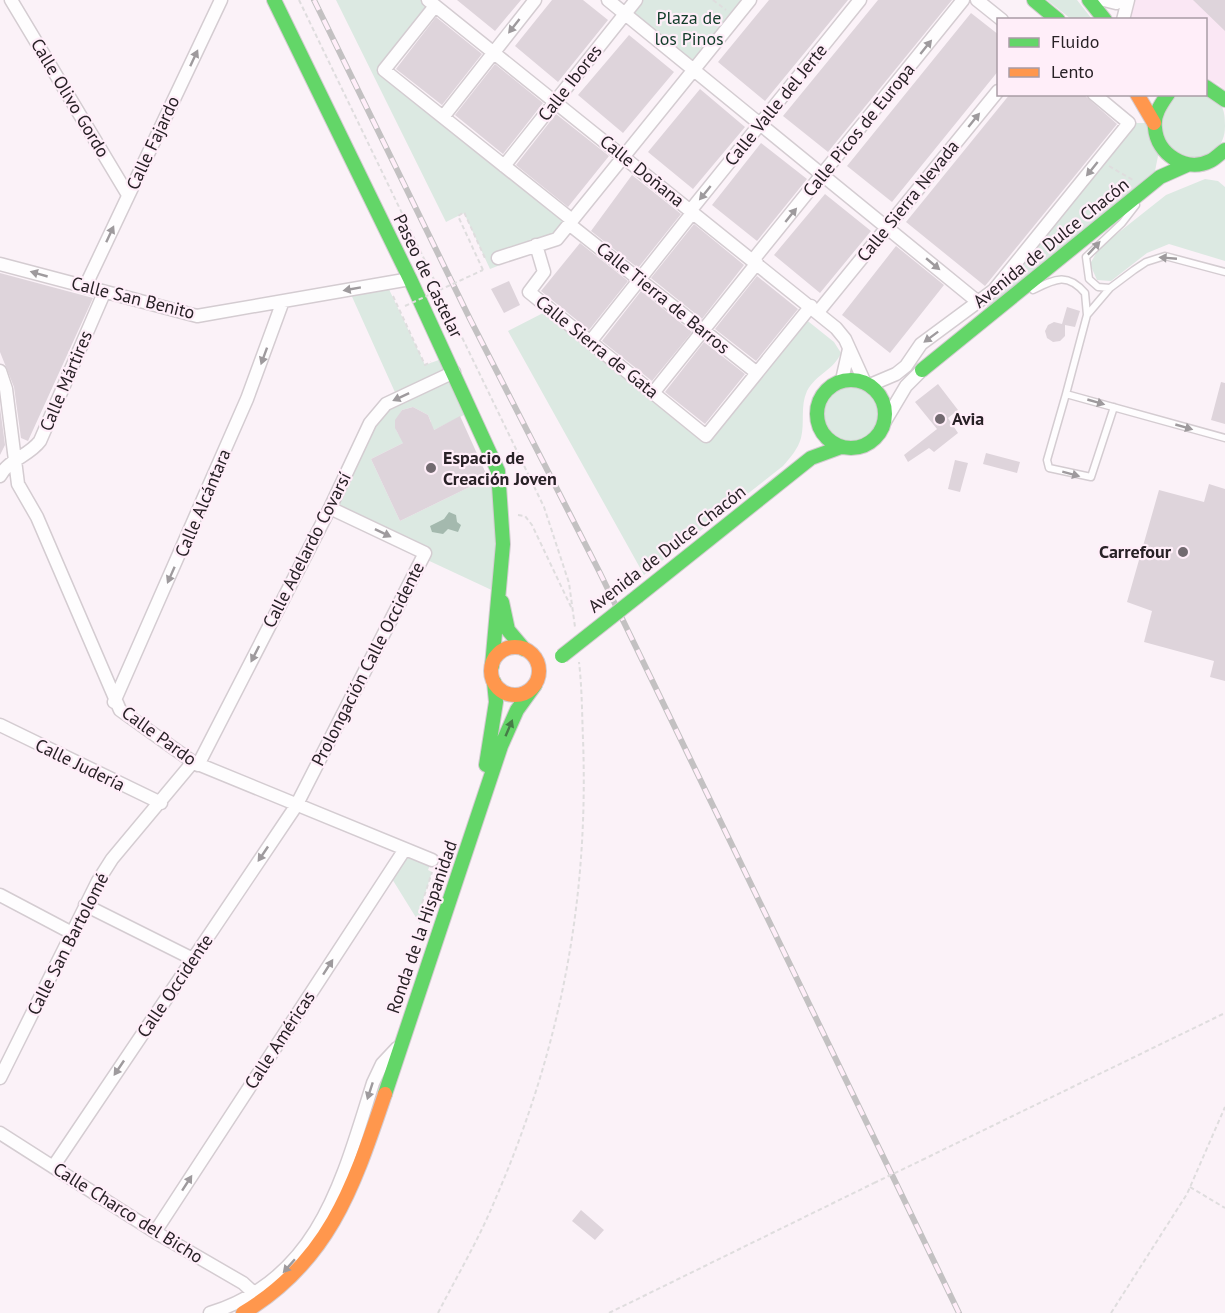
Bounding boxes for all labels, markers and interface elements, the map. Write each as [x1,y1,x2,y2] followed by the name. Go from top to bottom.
[654,6,724,50] park label: Plaza de los Pinos
[507,18,520,34] one-way arrow
[997,18,1207,96] legend
[1051,30,1099,53] text: Fluido
[26,34,115,161] street label: Calle Olivo Gordo
[719,39,832,170] street label: Calle Valle del Jerte
[919,39,931,54] one-way arrow
[533,40,607,126] street label: Calle Ibores
[188,49,198,67] one-way arrow
[798,58,920,201] street label: Calle Picos de Europa
[1051,60,1094,83] text: Lento
[121,92,184,193] street label: Calle Fajardo
[968,112,981,128] one-way arrow
[595,129,689,212] street label: Calle Doñana
[851,135,964,266] street label: Calle Sierra Nevada
[1086,161,1099,176] one-way arrow
[968,173,1133,313] street label: Avenida de Dulce Chacón
[699,185,712,200] one-way arrow
[784,207,797,223] one-way arrow
[389,210,468,341] street label: Paseo de Castelar
[105,226,114,243] one-way arrow
[592,237,735,359] street label: Calle Tierra de Barros
[1087,241,1101,256] one-way arrow
[1159,253,1178,263] one-way arrow
[925,258,940,270] one-way arrow
[30,269,48,278] one-way arrow
[69,271,197,324] street label: Calle San Benito
[342,285,361,294] one-way arrow
[531,290,663,403] street label: Calle Sierra de Gata
[34,327,97,435] street label: Calle Mártires
[923,331,939,343] one-way arrow
[258,348,268,366] one-way arrow
[393,393,410,402] one-way arrow
[1087,398,1105,407] one-way arrow
[952,407,984,430] place label: Avia
[933,412,947,426] marker: Avia
[1175,422,1193,432] one-way arrow
[169,445,236,560] street label: Calle Alcántara
[443,446,557,490] place label: Espacio de Creación Joven
[424,461,438,475] marker: Espacio de Creación Joven
[257,468,356,632] street label: Calle Adelardo Covarsí
[1062,470,1080,479] one-way arrow
[583,480,750,617] street label: Avenida de Dulce Chacón
[374,528,391,537] one-way arrow
[1099,540,1172,563] place label: Carrefour
[1176,545,1190,559] marker: Carrefour
[306,558,429,770] street label: Prolongación Calle Occidente
[167,566,176,583] one-way arrow
[250,646,260,663] one-way arrow
[117,701,201,771] street label: Calle Pardo
[505,719,514,737] one-way arrow
[32,733,129,796] street label: Calle Judería
[381,837,462,1016] street label: Ronda de la Hispanidad
[258,846,269,862] one-way arrow
[22,869,113,1019] street label: Calle San Bartolomé
[131,930,218,1042] street label: Calle Occidente
[322,959,333,975] one-way arrow
[239,986,320,1093] street label: Calle Américas
[113,1060,125,1076] one-way arrow
[365,1082,375,1100] one-way arrow
[49,1157,208,1268] street label: Calle Charco del Bicho
[181,1175,192,1191] one-way arrow
[283,1258,296,1273] one-way arrow

